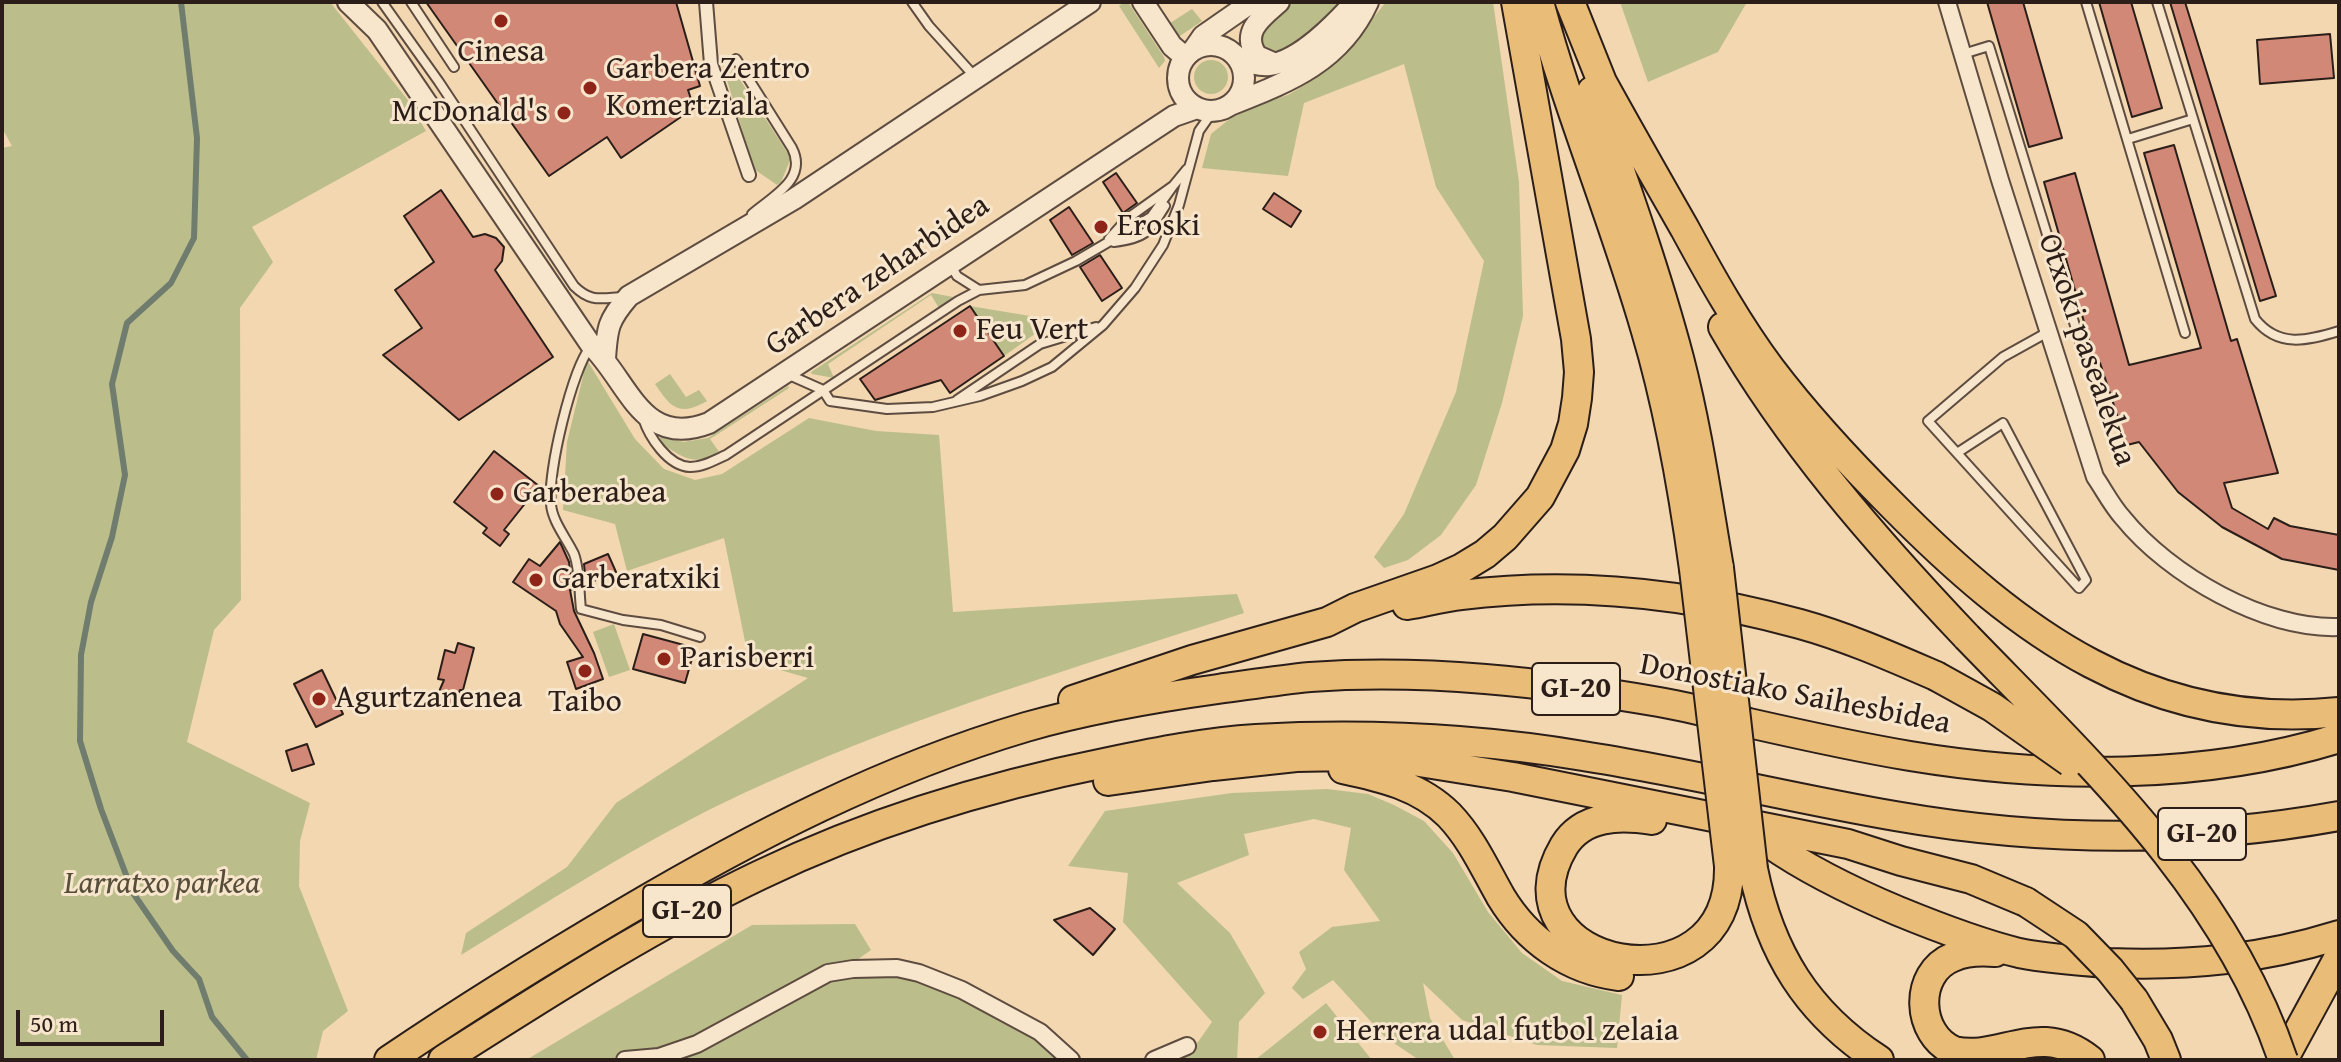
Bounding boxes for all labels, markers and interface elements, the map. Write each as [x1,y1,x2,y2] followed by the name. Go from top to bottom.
[492,12,510,30] marker: Cinesa
[457,34,545,72] place label: Cinesa
[606,51,810,126] place label: Garbera Zentro Komertziala
[581,79,599,97] marker: Garbera Zentro Komertziala
[392,94,548,132] place label: McDonald's
[555,104,573,122] marker: McDonald's
[759,187,997,365] street label: Garbera zeharbidea
[1117,208,1200,246] place label: Eroski
[1092,218,1110,236] marker: Eroski
[2028,229,2144,471] street label: Otxoki pasealekua
[976,312,1088,350] place label: Feu Vert
[951,322,969,340] marker: Feu Vert
[513,475,666,513] place label: Garberabea
[488,485,506,503] marker: Garberabea
[552,561,721,599] place label: Garberatxiki
[527,571,545,589] marker: Garberatxiki
[680,640,814,678] place label: Parisberri
[1637,646,1953,744] street label: Donostiako Saihesbidea
[655,650,673,668] marker: Parisberri
[576,662,594,680] marker: Taibo
[1532,663,1620,715] road number: GI-20
[335,680,522,718] place label: Agurtzanenea
[548,684,622,722] place label: Taibo
[310,690,328,708] marker: Agurtzanenea
[2158,808,2246,860] road number: GI-20
[64,866,260,904] park label: Larratxo parkea
[643,885,731,937] road number: GI-20
[20,994,168,1044] scale bar
[30,1006,78,1041] text: 50 m
[1336,1013,1679,1051] place label: Herrera udal futbol zelaia
[1311,1023,1329,1041] marker: Herrera udal futbol zelaia

